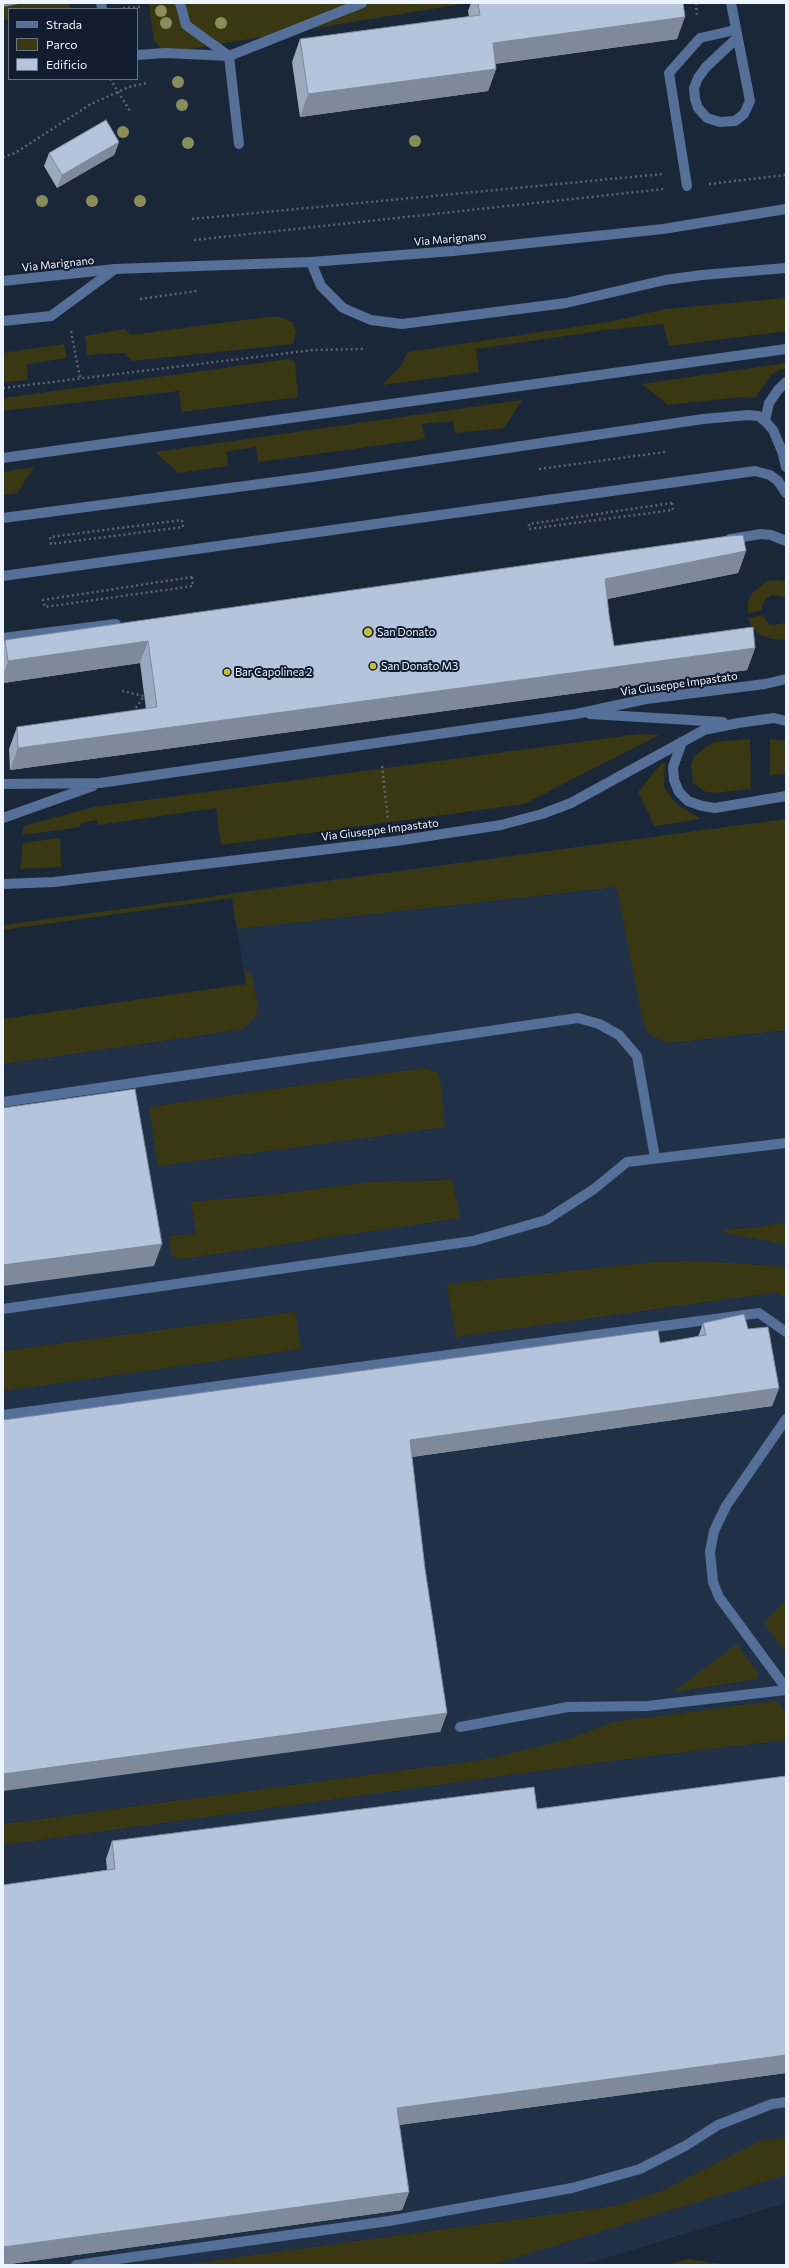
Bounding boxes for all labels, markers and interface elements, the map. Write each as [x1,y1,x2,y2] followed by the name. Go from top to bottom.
[8,8,138,80] legend
[46,17,82,31] text: Strada
[46,37,78,51] text: Parco
[46,57,87,71] text: Edificio
[413,229,487,249] street label: Via Marignano
[21,254,95,274] street label: Via Marignano
[377,625,435,639] place label: San Donato
[362,626,374,638] marker: San Donato
[381,659,458,673] place label: San Donato M3
[368,661,378,671] marker: San Donato M3
[235,665,312,679] place label: Bar Capolinea 2
[222,667,232,677] marker: Bar Capolinea 2
[620,669,738,699] street label: Via Giuseppe Impastato
[321,816,439,844] street label: Via Giuseppe Impastato

